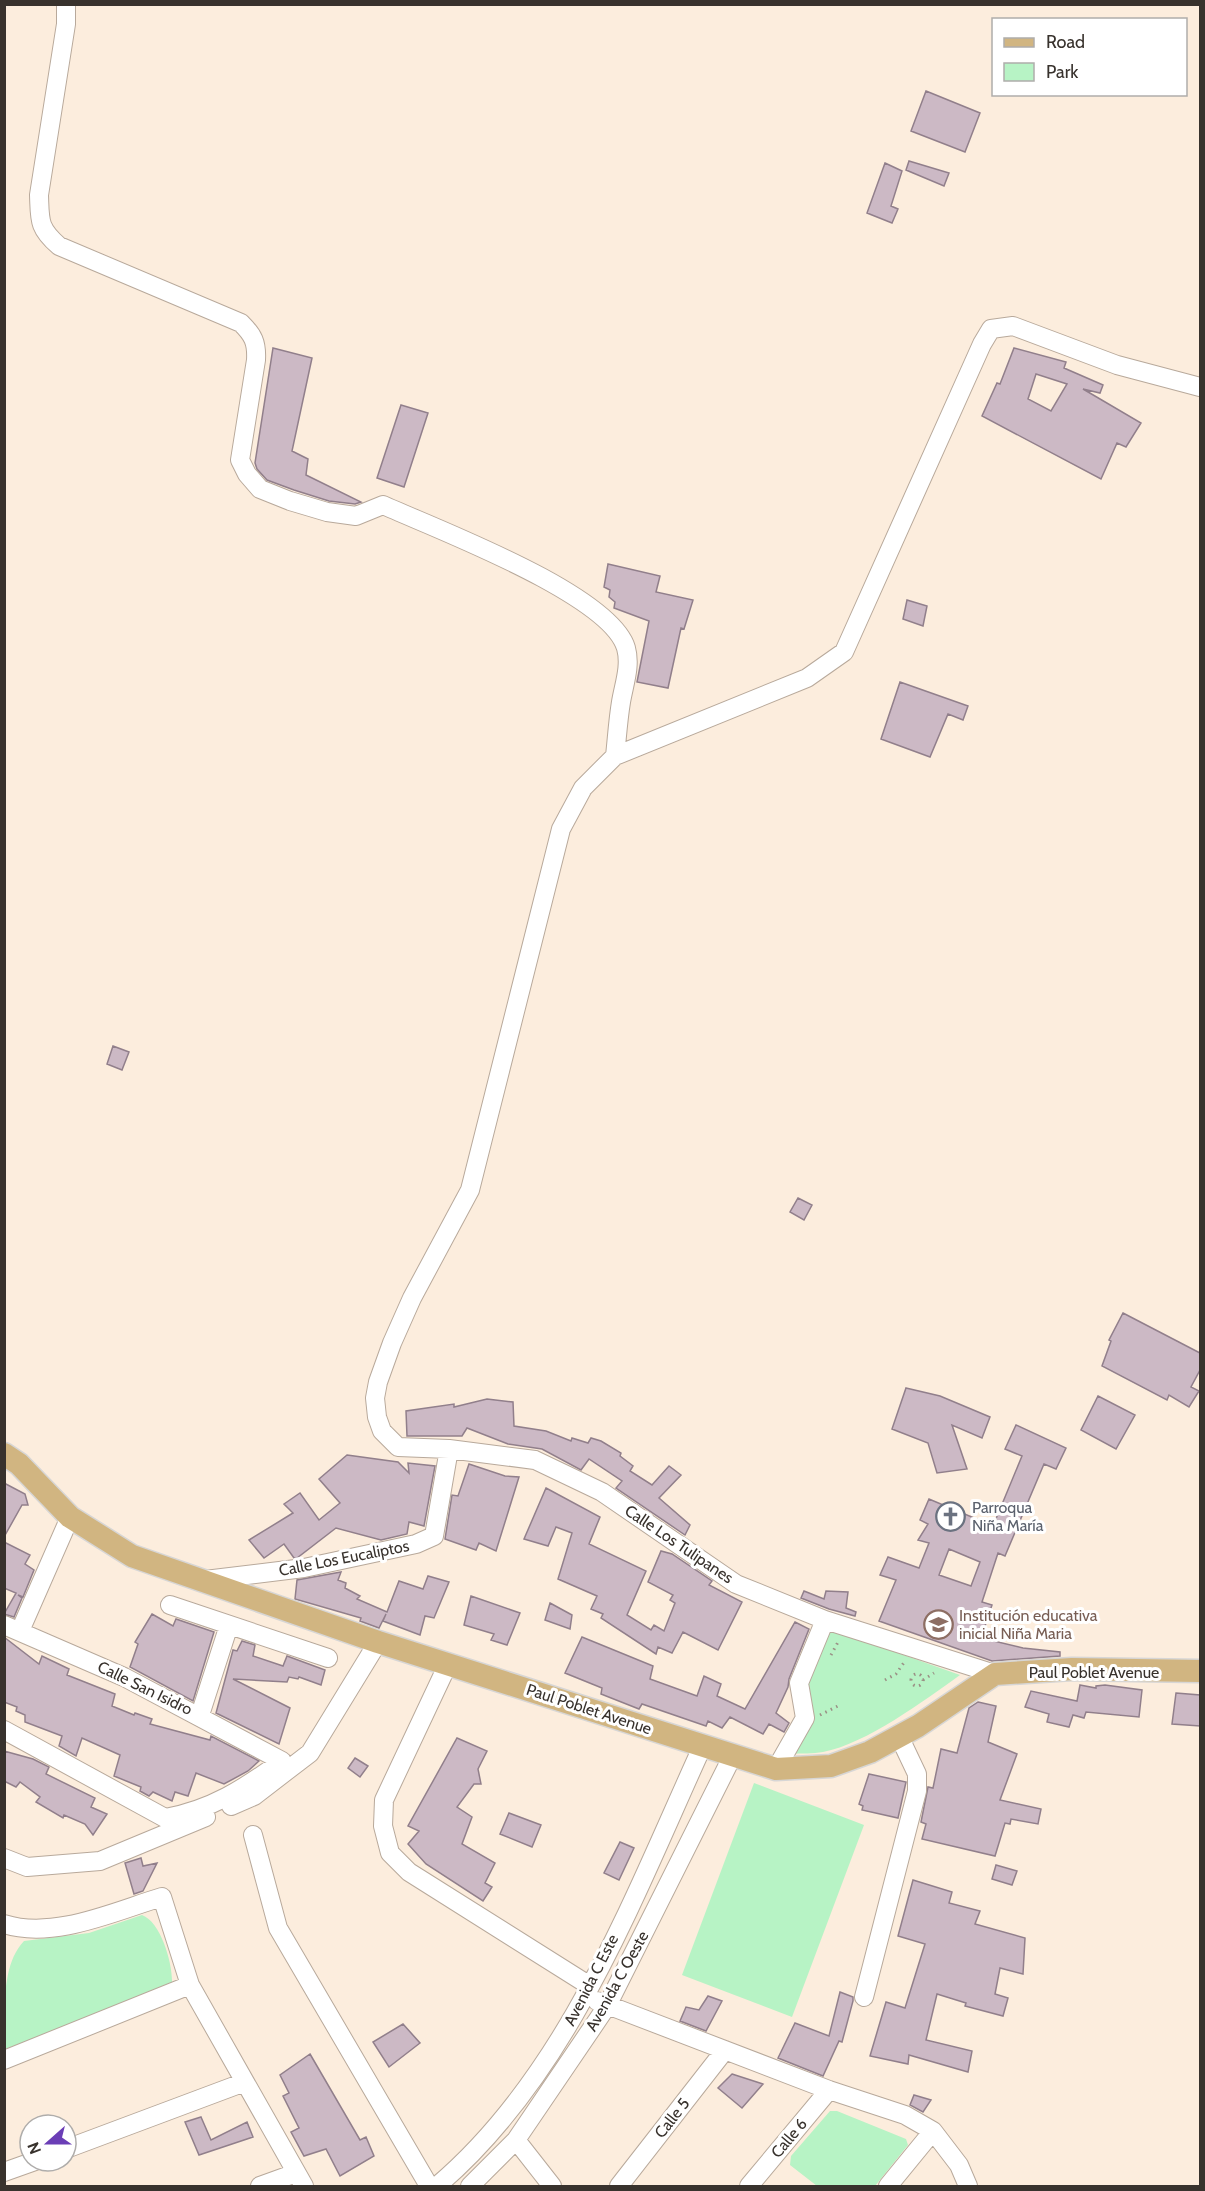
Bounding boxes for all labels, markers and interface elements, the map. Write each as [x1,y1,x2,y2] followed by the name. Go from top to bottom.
[992,18,1187,96] legend
[1046,31,1085,53] text: Road
[1046,61,1079,83] text: Park
[972,1498,1044,1535] place label: Parroqua Niña María
[935,1500,967,1532] church icon: Parroqua Niña María
[621,1501,737,1588] street label: Calle Los Tulipanes
[277,1536,411,1580] street label: Calle Los Eucaliptos
[959,1606,1098,1643] place label: Institución educativa inicial Niña Maria
[922,1608,954,1640] school or university icon: Institución educativa inicial Niña Maria
[95,1657,196,1719] street label: Calle San Isidro
[1029,1663,1159,1682] street label: Paul Poblet Avenue
[524,1680,654,1738] street label: Paul Poblet Avenue
[582,1928,652,2034] street label: Avenida C Oeste
[560,1931,622,2029] street label: Avenida C Este
[651,2094,693,2142] street label: Calle 5
[18,2113,78,2173] north arrow
[767,2114,811,2162] street label: Calle 6
[24,2140,45,2157] text: N

